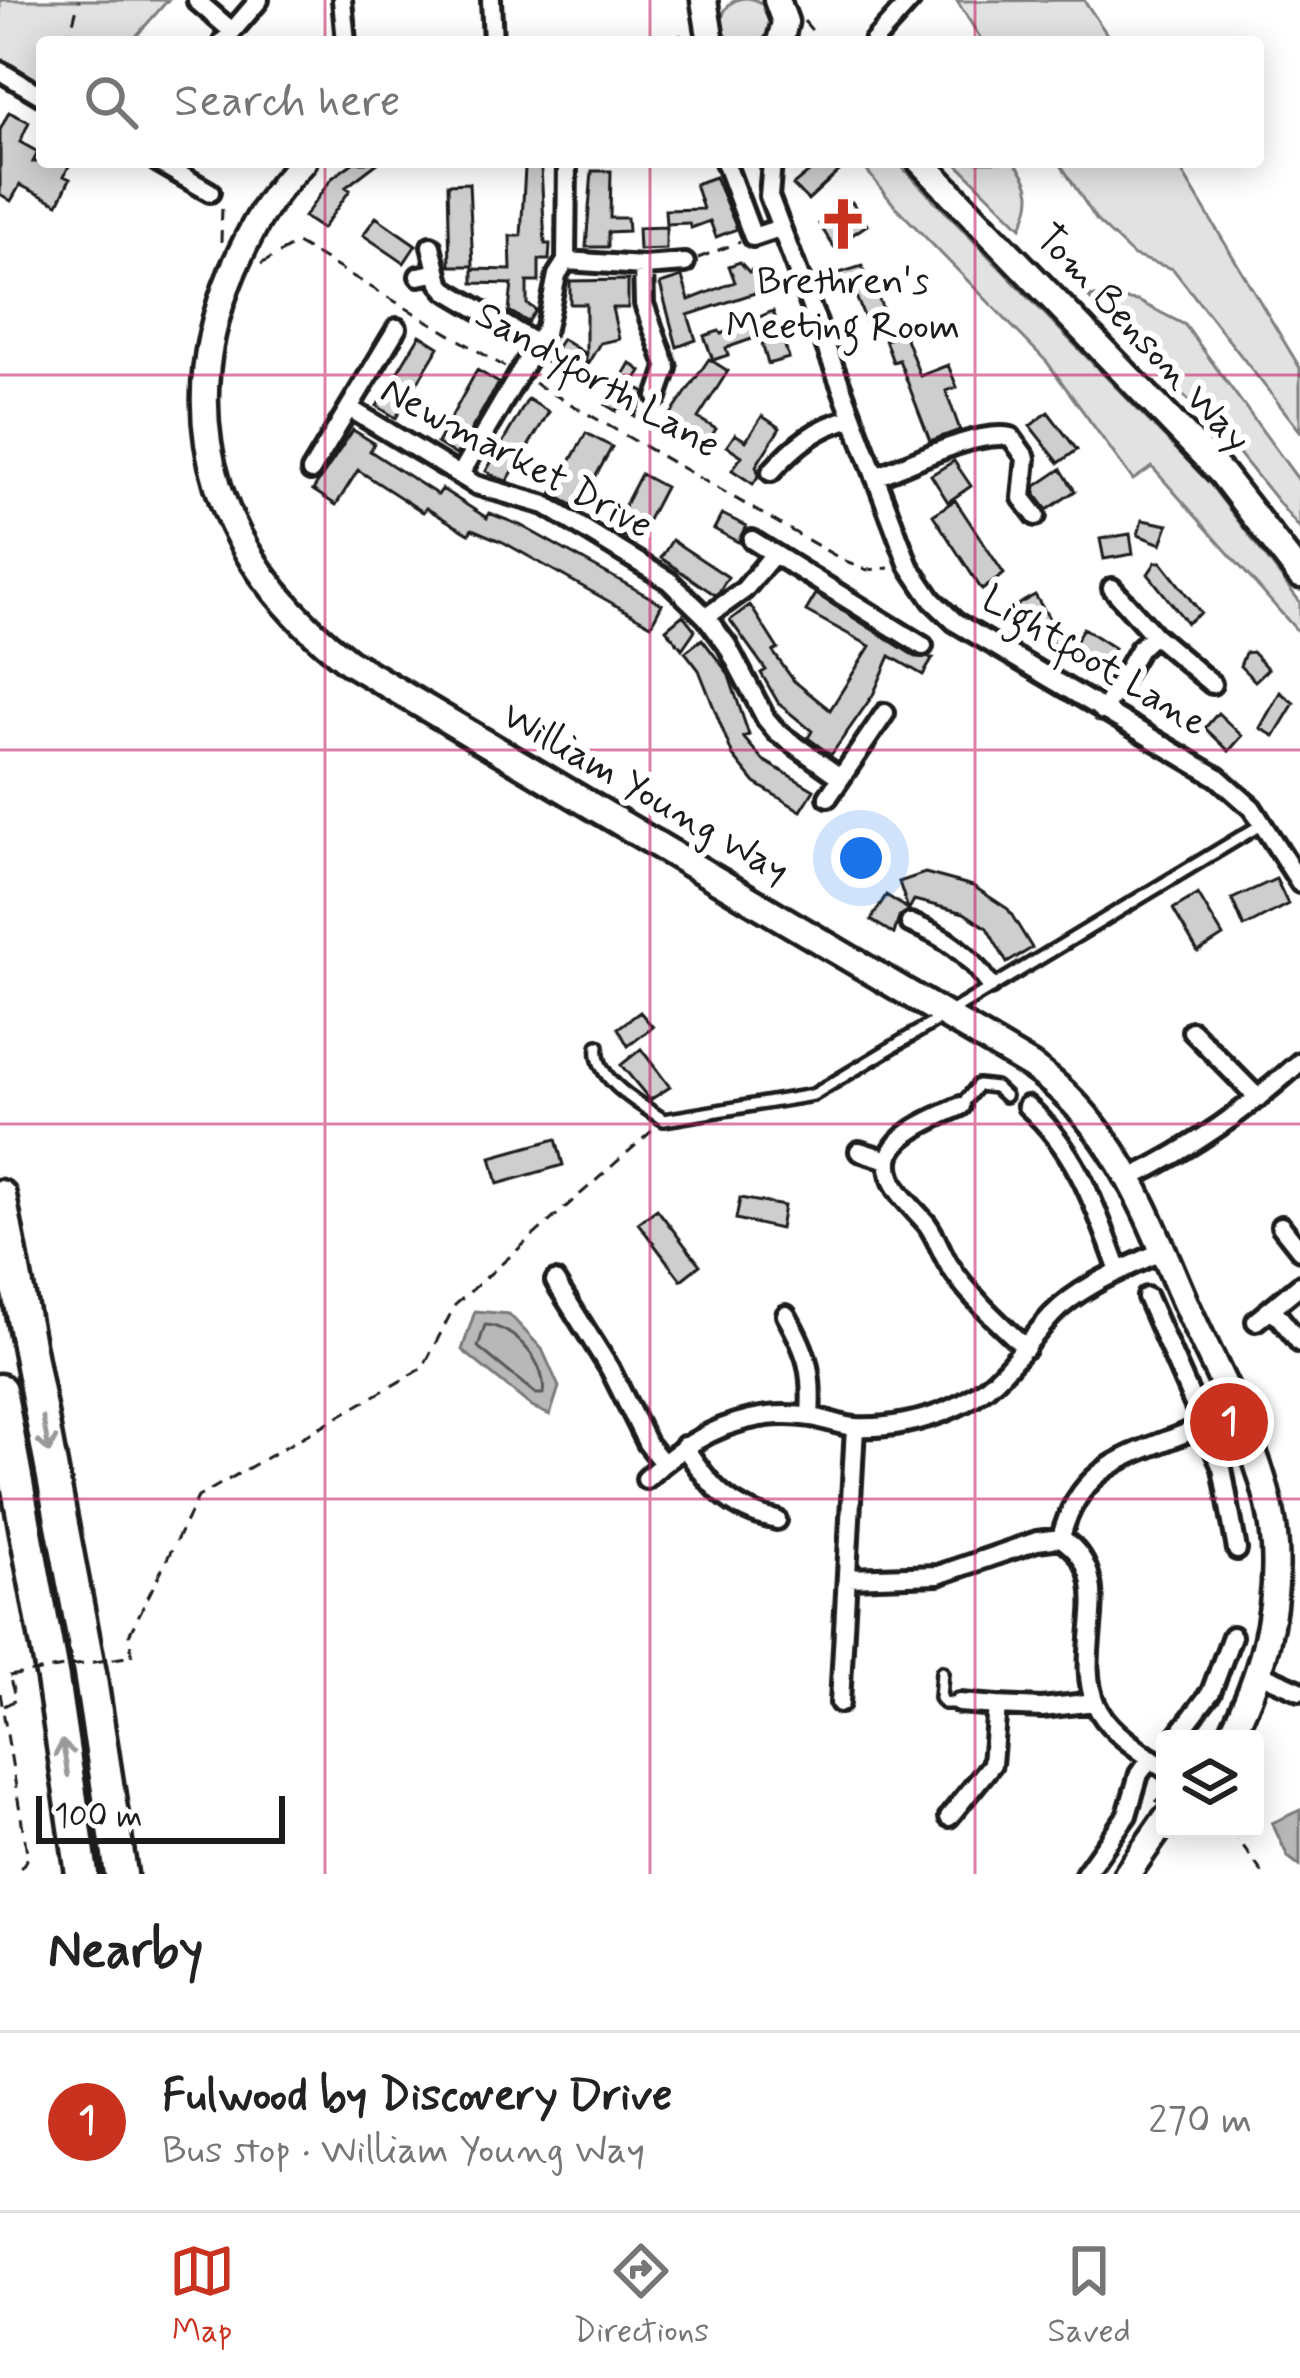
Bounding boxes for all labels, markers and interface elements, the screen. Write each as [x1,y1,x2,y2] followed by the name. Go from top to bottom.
[36,36,1264,168] search box
[78,69,144,135] icon: search
[174,73,401,132] text: Search here
[814,195,872,253] church icon: Brethren's Meeting Room
[1023,214,1261,464] street label: Tom Benson Way
[726,257,960,356] place label: Brethren's Meeting Room
[464,290,729,474] street label: Sandyforth Lane
[371,366,661,552] street label: Newmarket Drive
[970,575,1216,752] street label: Lightfoot Lane
[492,691,798,897] street label: William Young Way
[831,828,891,888] your location
[1190,1377,1268,1467] pin: 1
[36,1414,58,1453] one-way arrow
[1156,1730,1264,1838] map controls
[1156,1730,1264,1838] button: layers
[53,1740,76,1779] one-way arrow
[36,1790,285,1843] scale bar
[54,1795,143,1839] text: 100 m
[48,1919,203,1985] text: Nearby
[162,2067,673,2126] text: Fulwood by Discovery Drive
[78,2096,96,2147] text: 1
[1148,2096,1252,2147] text: 270 m
[162,2126,645,2177] text: Bus stop · William Young Way
[169,2238,235,2354] tab: Map
[573,2238,709,2354] tab: Directions
[1047,2238,1131,2354] tab: Saved

